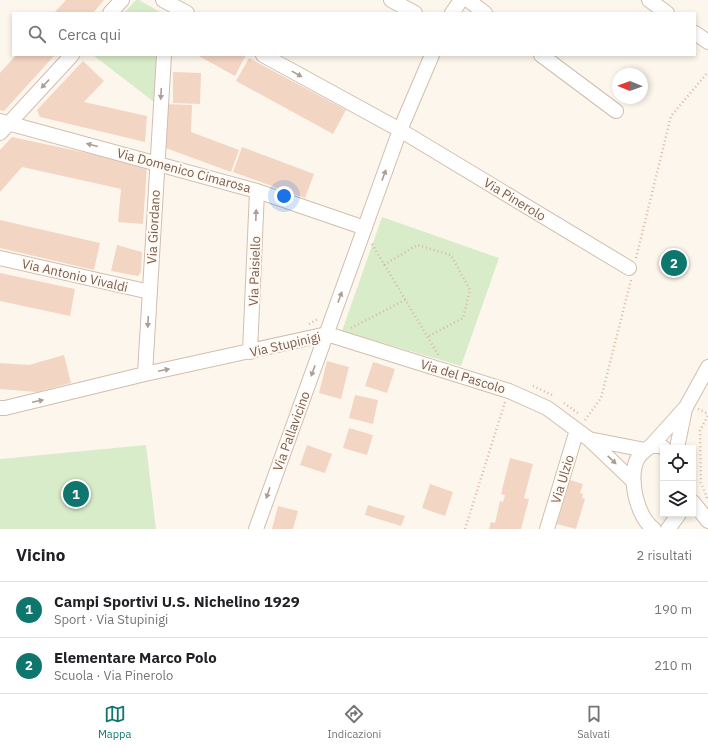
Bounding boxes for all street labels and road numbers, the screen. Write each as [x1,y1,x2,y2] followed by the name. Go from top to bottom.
[115,144,253,197] street label: Via Domenico Cimarosa
[481,174,549,225] street label: Via Pinerolo
[143,189,164,265] street label: Via Giordano
[245,236,264,306] street label: Via Paisiello
[20,255,130,296] street label: Via Antonio Vivaldi
[248,328,322,361] street label: Via Stupinigi
[418,355,507,397] street label: Via del Pascolo
[269,389,314,473] street label: Via Pallavicino
[547,453,578,506] street label: Via Ulzio

